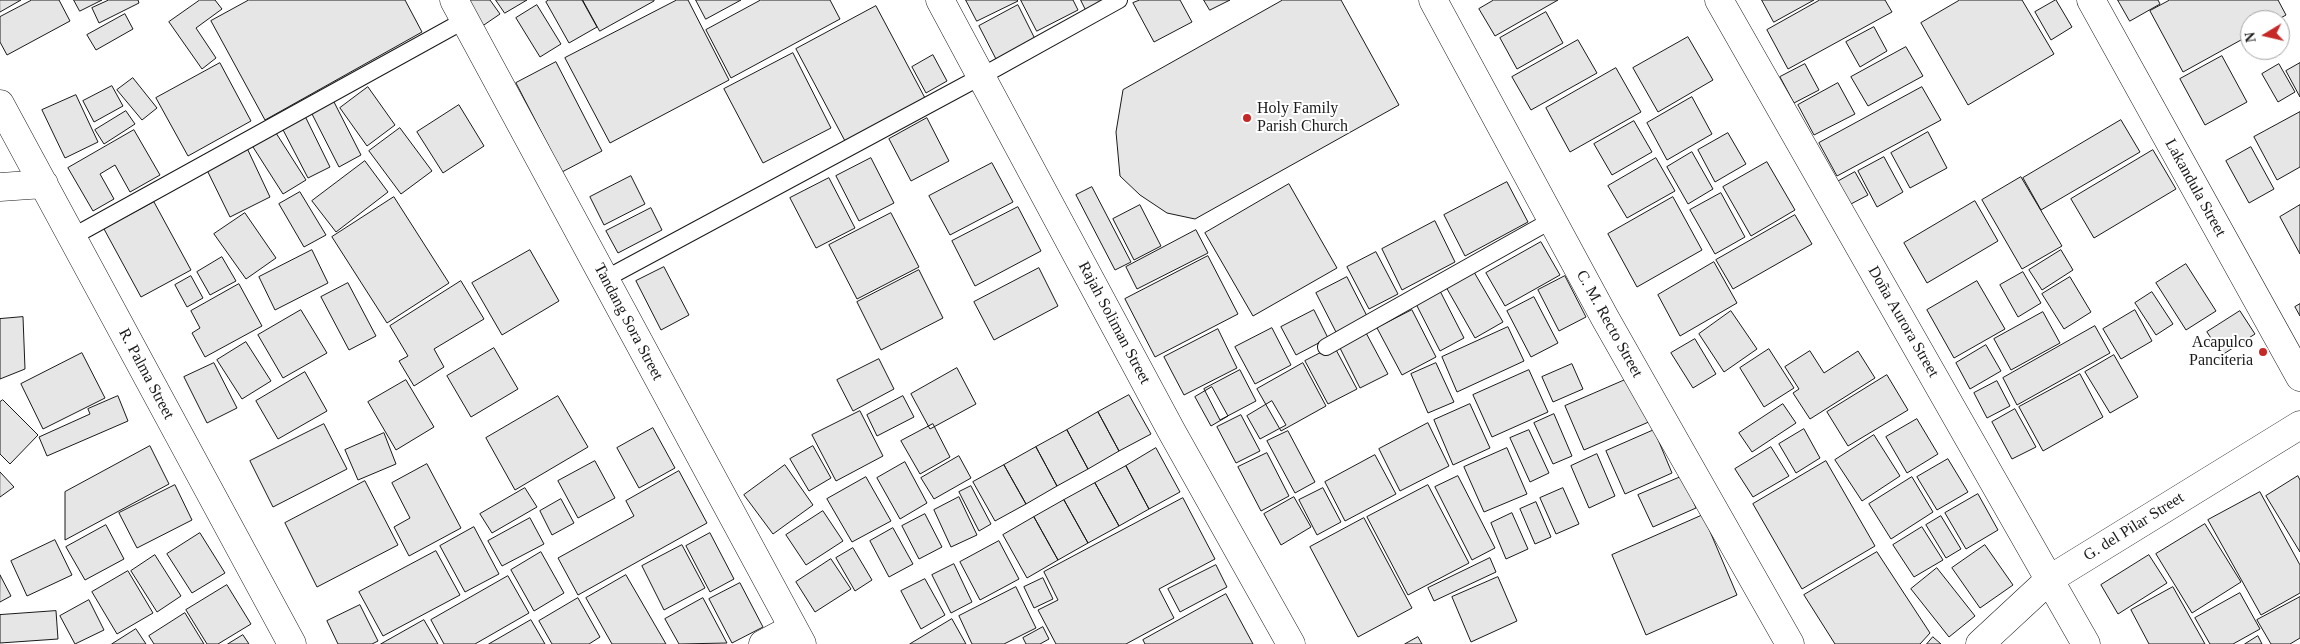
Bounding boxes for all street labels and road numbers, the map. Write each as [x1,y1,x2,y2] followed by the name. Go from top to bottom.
[2160,136,2230,240] street label: Lakandula Street
[1074,258,1154,388] street label: Rajah Soliman Street
[589,260,667,384] street label: Tandang Sora Street
[1863,263,1943,381] street label: Doña Aurora Street
[1572,267,1646,381] street label: C. M. Recto Street
[114,325,178,423] street label: R. Palma Street
[2080,488,2188,566] street label: G. del Pilar Street

